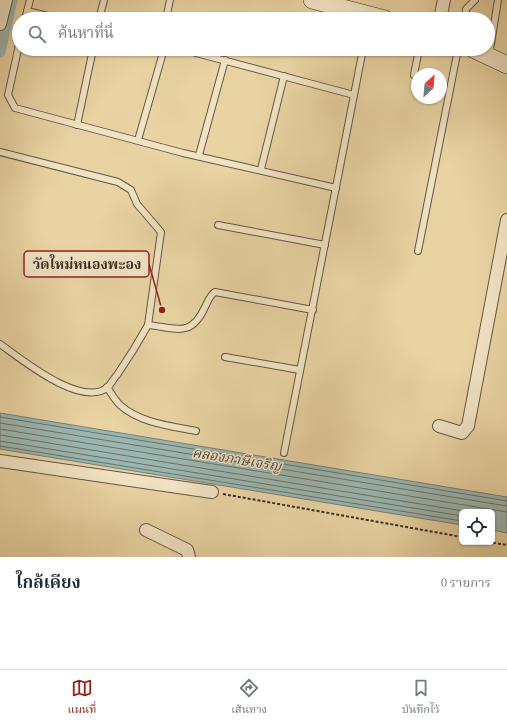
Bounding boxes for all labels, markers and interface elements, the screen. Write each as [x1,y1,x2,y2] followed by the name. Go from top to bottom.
[12,12,495,56] search box
[26,23,48,45] icon: search
[58,23,114,42] text: ค้นหาที่นี่
[411,68,447,104] north arrow
[24,251,149,277] callout: วัดใหม่หนองพะอง
[33,254,141,273] text: วัดใหม่หนองพะอง
[191,443,284,475] water label: คลองภาษีเจริญ
[459,509,495,545] map controls
[459,509,495,545] button: locate
[16,571,81,593] text: ใกล้เคียง
[441,574,491,591] text: 0 รายการ
[67,677,96,719] tab: แผนที่
[231,677,267,719] tab: เส้นทาง
[402,677,440,719] tab: บันทึกไว้

